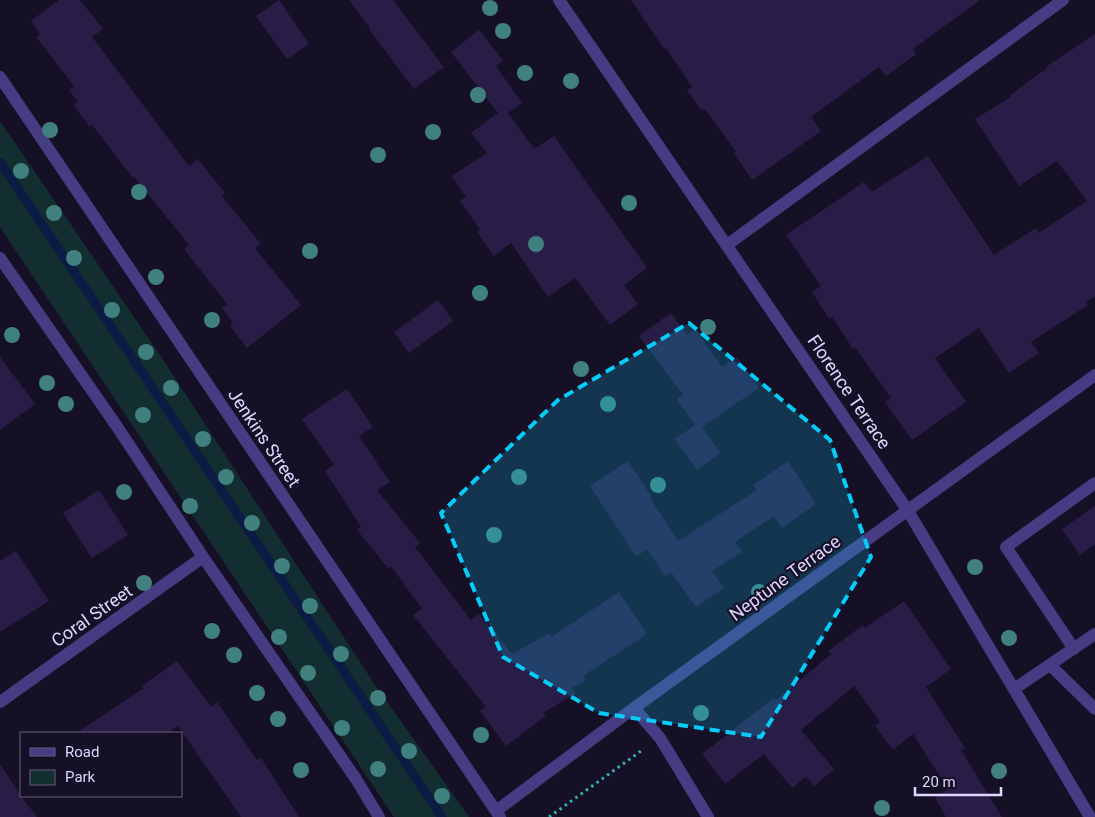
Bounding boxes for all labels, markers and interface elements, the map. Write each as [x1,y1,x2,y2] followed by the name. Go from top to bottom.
[803,331,895,453] street label: Florence Terrace
[224,385,305,491] street label: Jenkins Street
[725,530,844,625] street label: Neptune Terrace
[47,580,136,651] street label: Coral Street
[20,732,182,797] legend
[65,743,99,761] text: Road
[915,764,1001,796] scale bar
[65,768,96,786] text: Park
[922,773,956,791] text: 20 m

